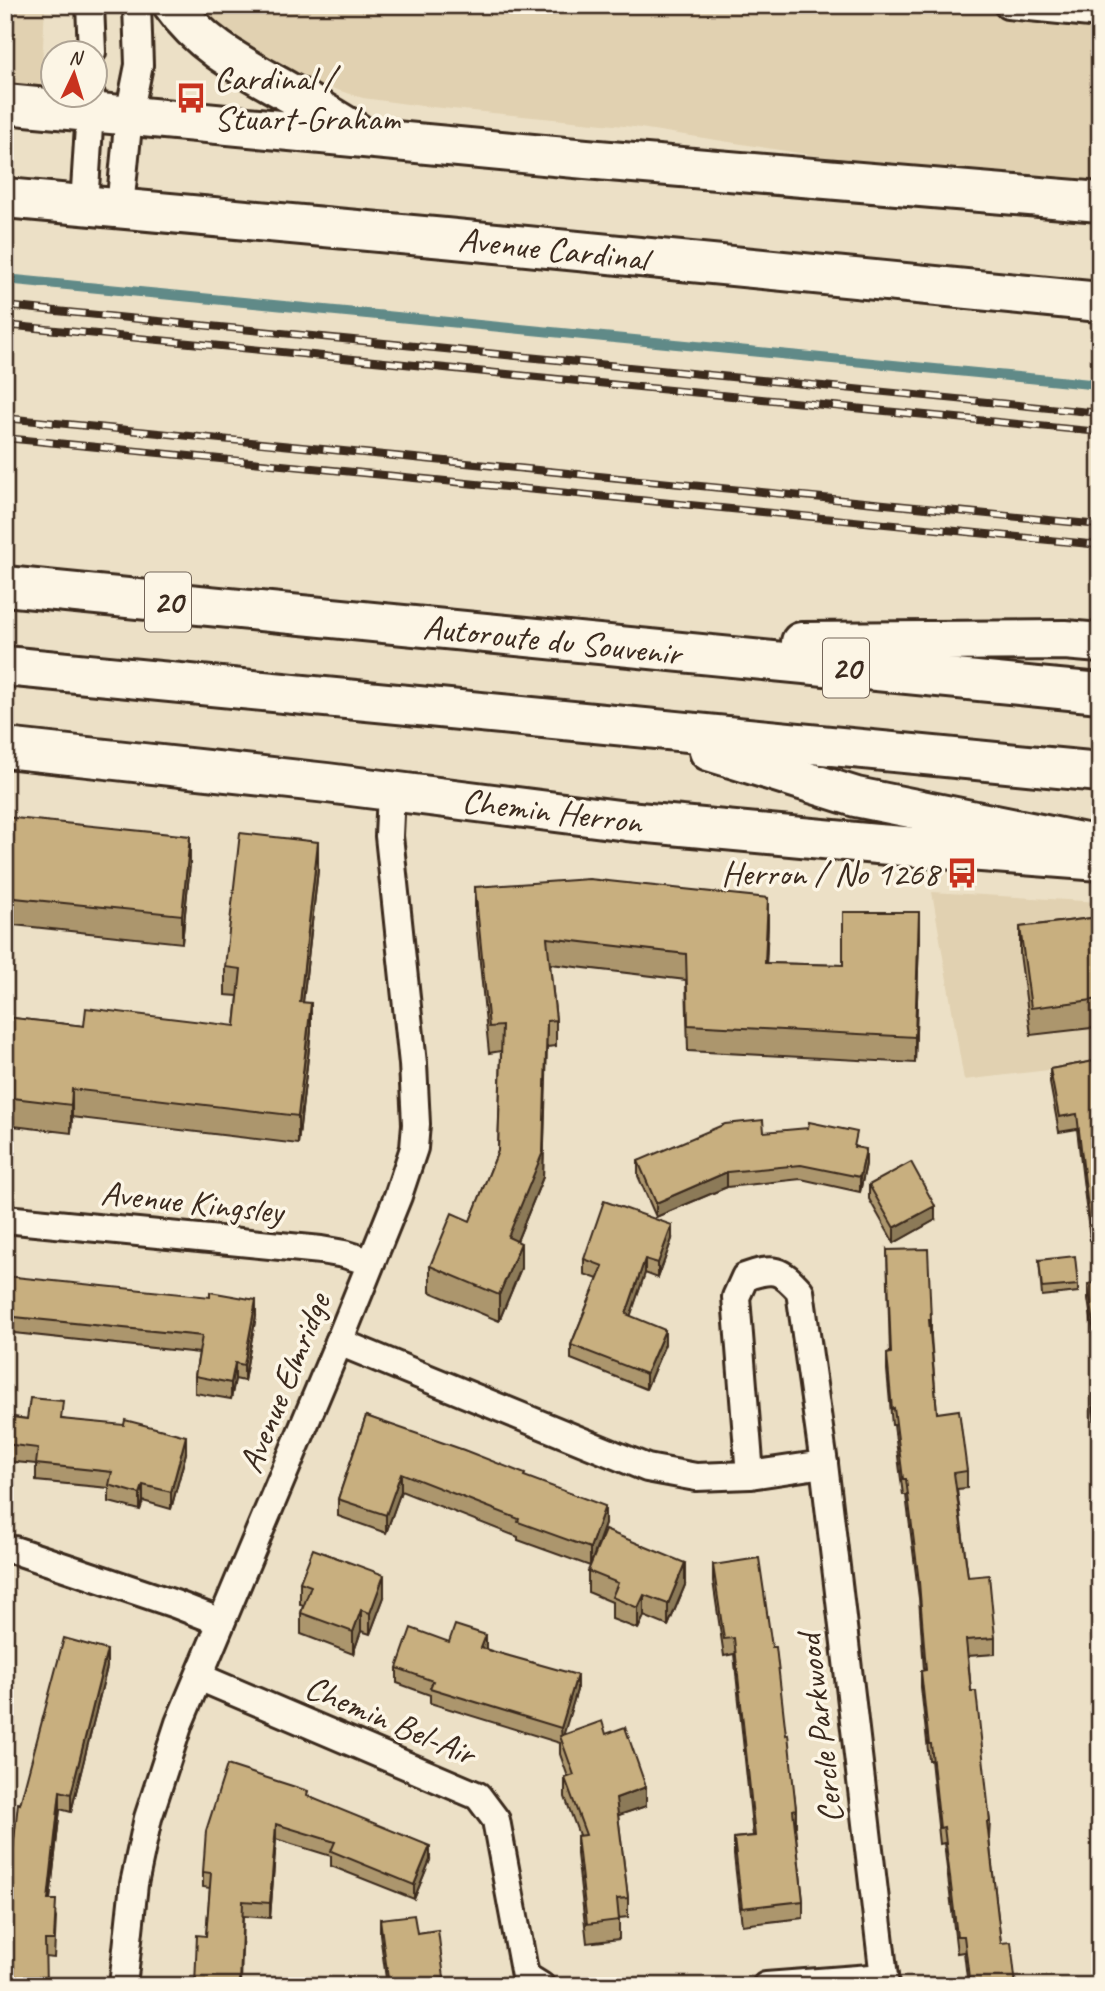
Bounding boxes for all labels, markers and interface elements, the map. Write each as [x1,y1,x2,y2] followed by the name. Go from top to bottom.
[38,38,108,108] north arrow
[68,46,85,71] text: N
[214,56,402,141] place label: Cardinal / Stuart-Graham
[174,81,208,115] bus stop icon: Cardinal / Stuart-Graham
[456,217,656,282] street label: Avenue Cardinal
[145,572,191,632] road number: 20
[421,604,686,676] street label: Autoroute du Souvenir
[823,638,869,698] road number: 20
[460,778,647,845] street label: Chemin Herron
[721,851,942,896] place label: Herron / No 1268
[945,856,979,890] bus stop icon: Herron / No 1268
[99,1170,288,1234] street label: Avenue Kingsley
[228,1284,341,1479] street label: Avenue Elmridge
[785,1627,854,1826] street label: Cercle Parkwood
[298,1664,485,1777] street label: Chemin Bel-Air

